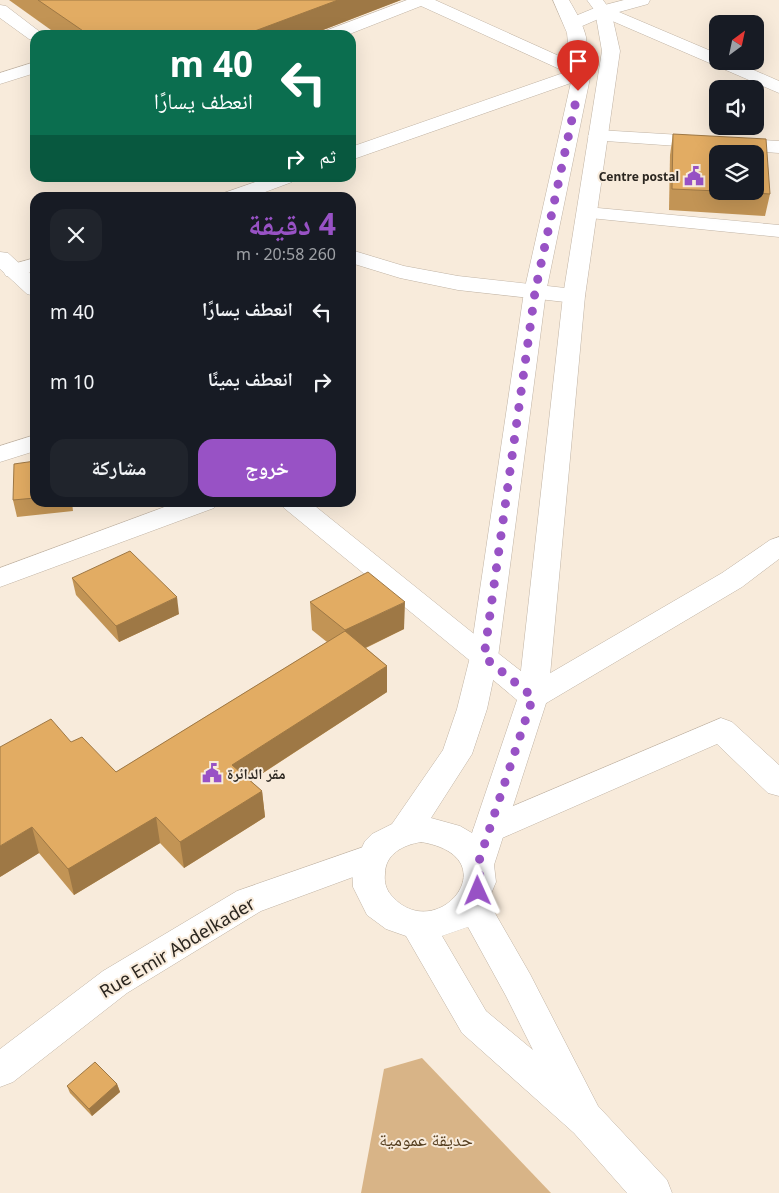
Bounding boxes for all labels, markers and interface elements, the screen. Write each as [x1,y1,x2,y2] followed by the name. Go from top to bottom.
[709,15,764,70] north arrow
[709,15,764,200] map controls
[170,40,253,87] text: 40 m
[557,40,599,91] pin
[564,47,592,75] icon: arrive
[271,50,336,115] icon: left
[709,80,764,135] button: sound
[154,85,253,115] text: انعطف يسارًا
[319,143,336,169] text: ثم
[281,145,309,173] icon: right
[709,145,764,200] button: layers
[683,165,705,187] public building icon: Centre postal
[599,168,679,185] place label: Centre postal
[248,203,336,244] text: 4 دقيقة
[50,209,102,261] button: close
[236,243,336,265] text: 260 m · 20:58
[202,296,293,322] text: انعطف يسارًا
[308,298,336,326] icon: left
[50,299,94,325] text: 40 m
[207,366,293,392] text: انعطف يمينًا
[308,368,336,396] icon: right
[50,369,94,395] text: 10 m
[50,439,188,497] button: مشاركة
[198,439,336,497] button: خروج
[201,762,223,784] public building icon: مقر الدائرة
[227,763,286,783] place label: مقر الدائرة
[451,864,503,916] position arrow
[95,891,260,1003] street label: Rue Emir Abdelkader
[379,1127,473,1151] park label: حديقة عمومية

